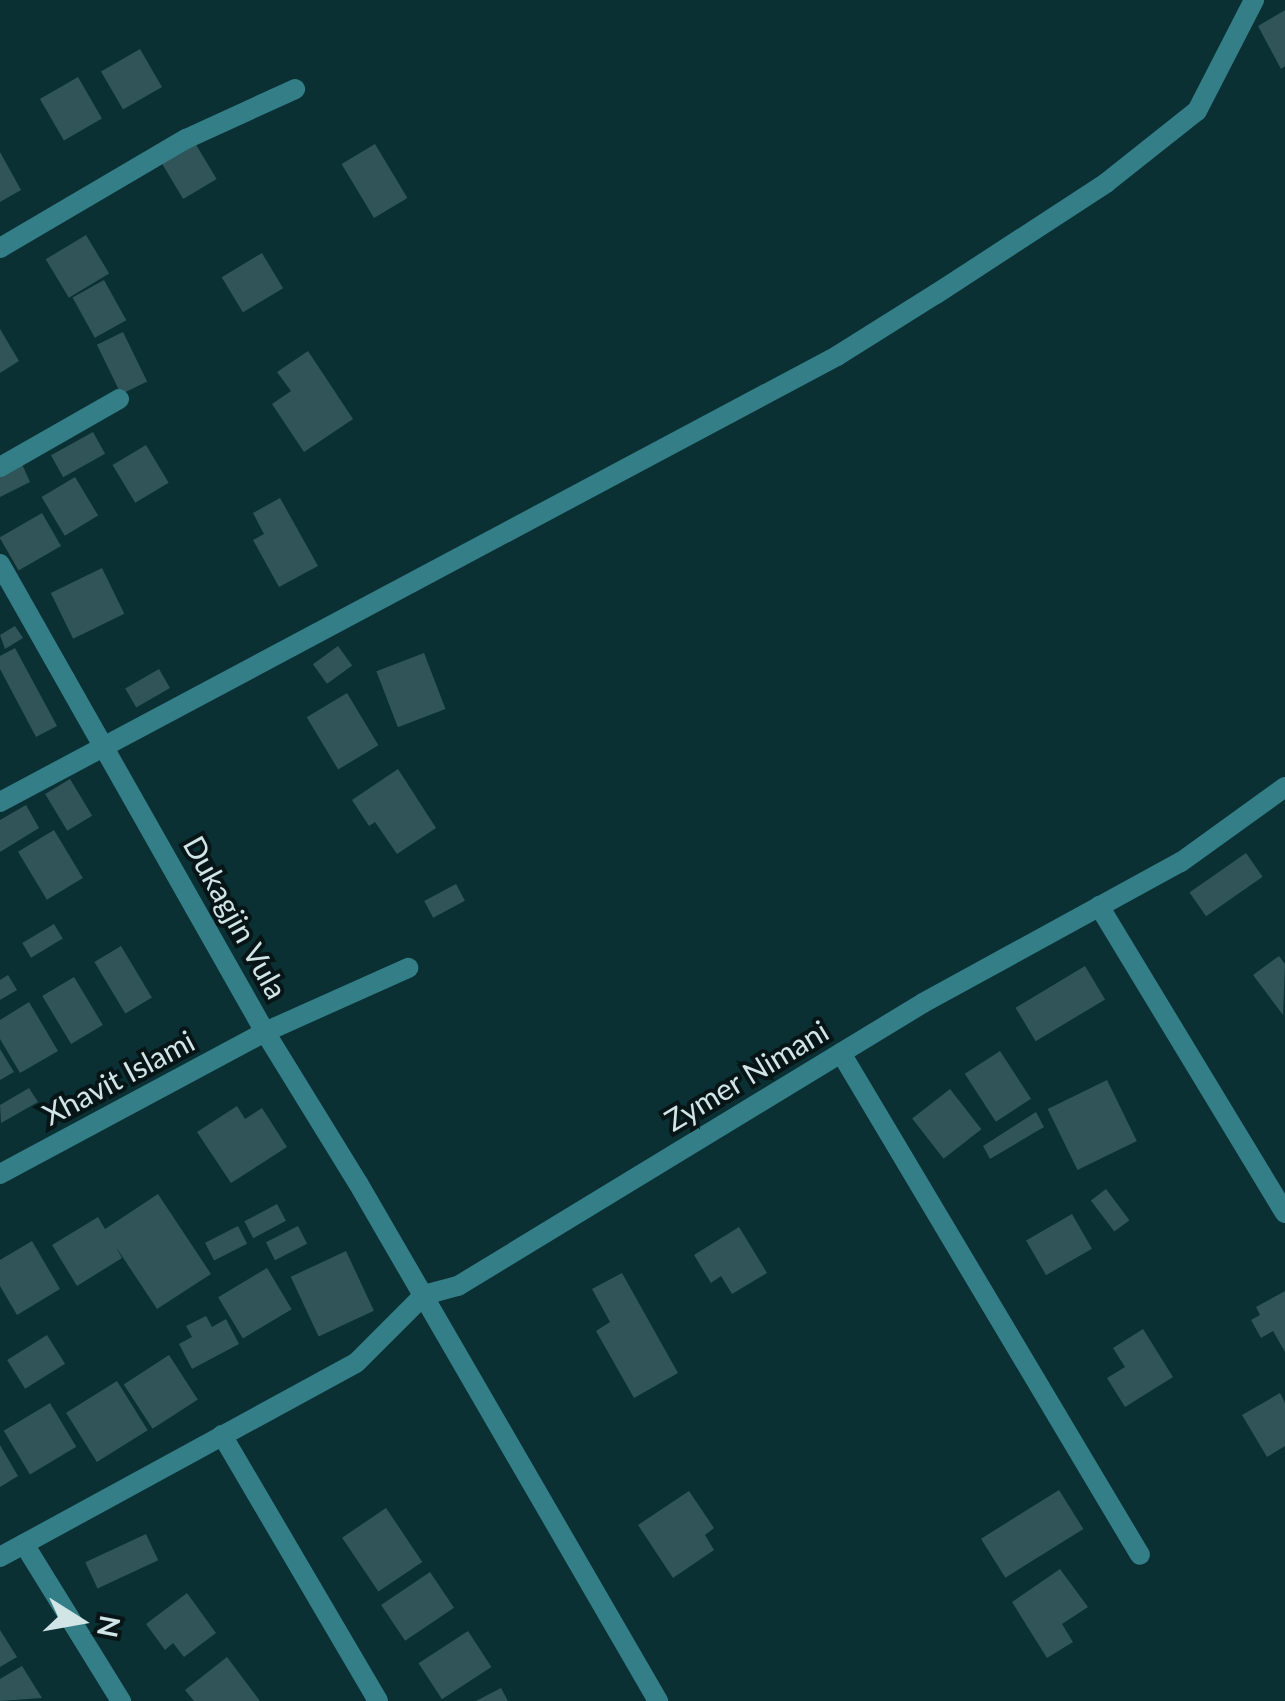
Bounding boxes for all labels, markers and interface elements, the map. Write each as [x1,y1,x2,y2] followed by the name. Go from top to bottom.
[176,829,296,1005] street label: Dukagjin Vula
[657,1012,835,1138] street label: Zymer Nimani
[36,1022,200,1132] street label: Xhavit Islami
[30,1571,130,1671] north arrow
[91,1613,128,1641] text: N

